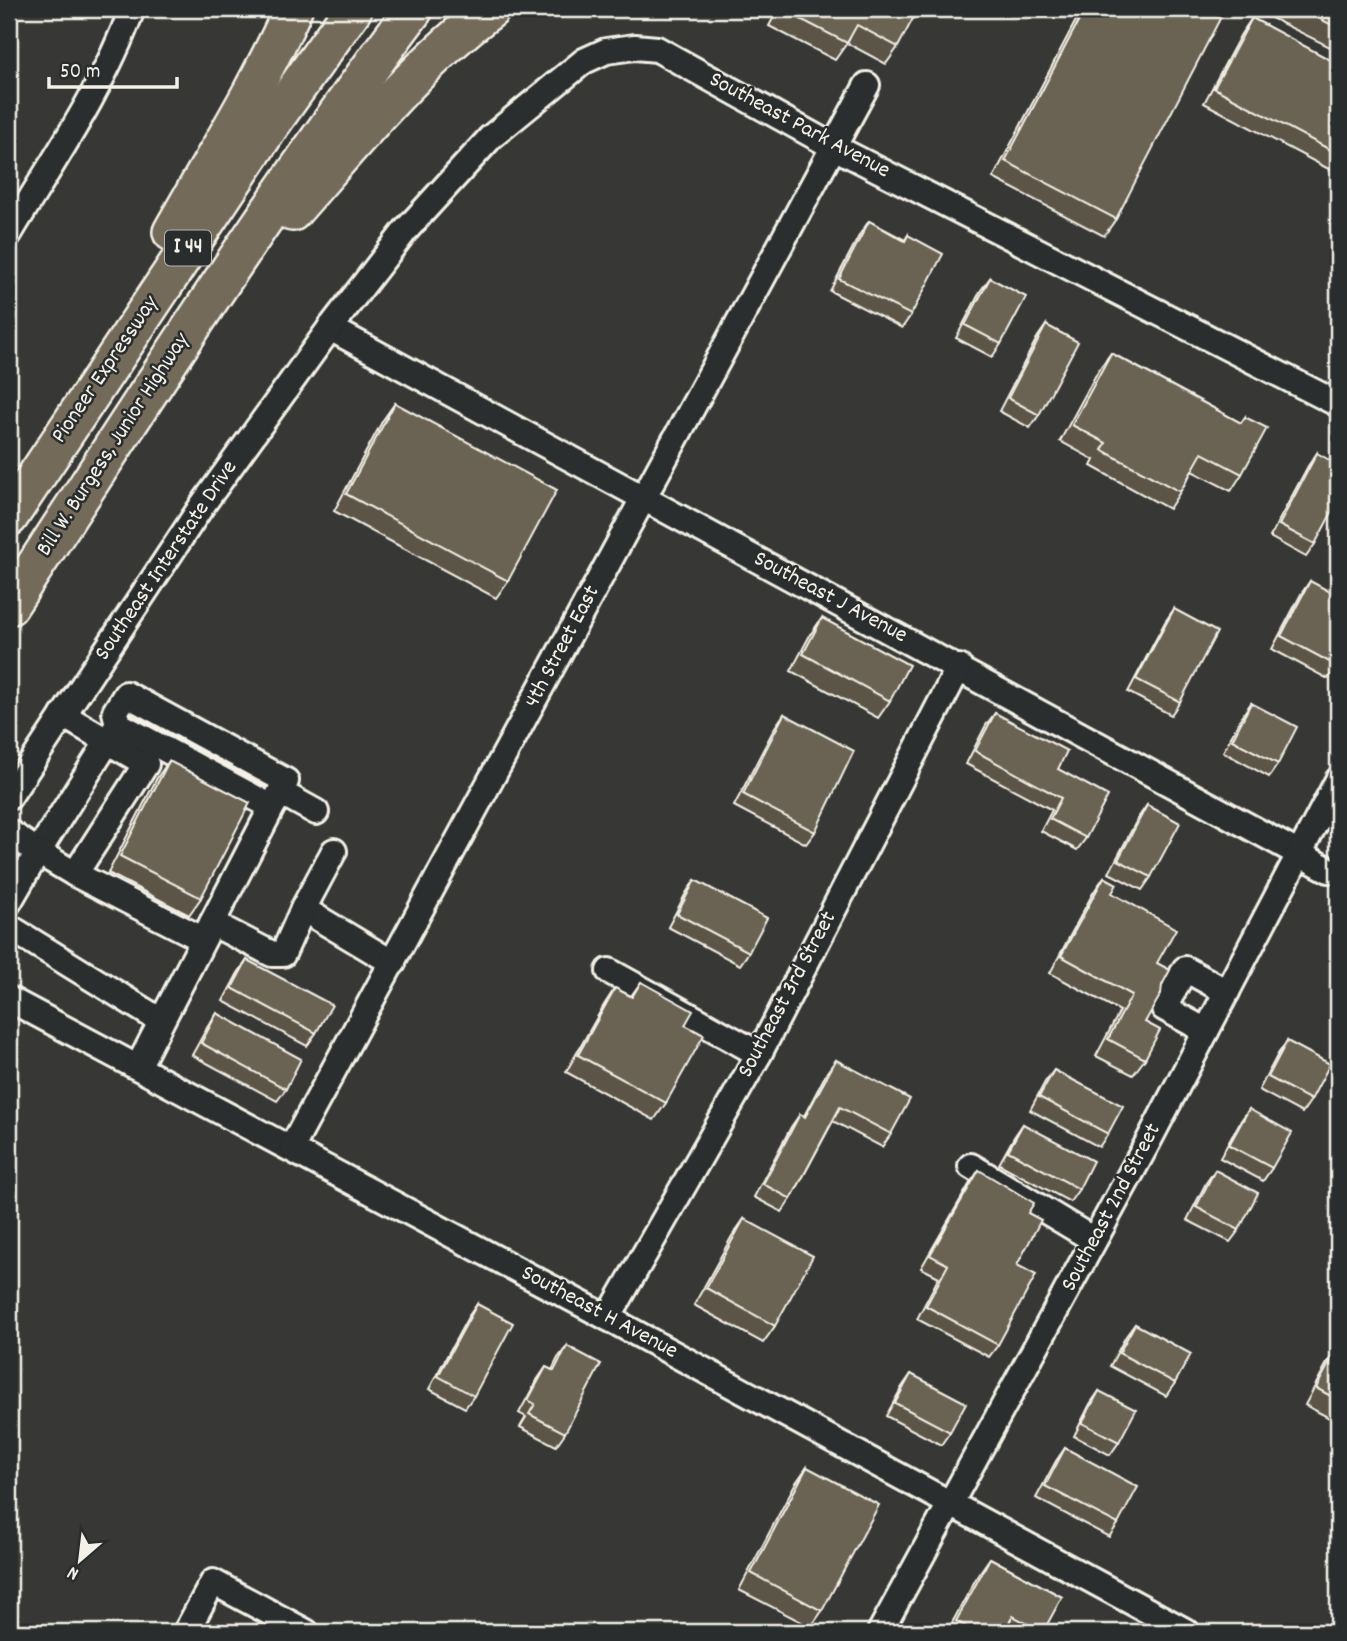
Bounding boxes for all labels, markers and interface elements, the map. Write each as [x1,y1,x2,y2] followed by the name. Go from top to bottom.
[49,46,177,90] scale bar
[60,58,100,88] text: 50 m
[702,64,896,188] street label: Southeast Park Avenue
[165,230,211,266] road number: I 44
[44,289,168,451] street label: Pioneer Expressway
[29,326,199,563] street label: Bill W. Burgess, Junior Highway
[87,454,247,668] street label: Southeast Interstate Drive
[747,543,913,653] street label: Southeast J Avenue
[517,580,609,714] street label: 4th Street East
[730,906,846,1084] street label: Southeast 3rd Street
[1054,1118,1170,1298] street label: Southeast 2nd Street
[515,1258,683,1368] street label: Southeast H Avenue
[46,1526,116,1596] north arrow
[63,1558,84,1586] text: N

